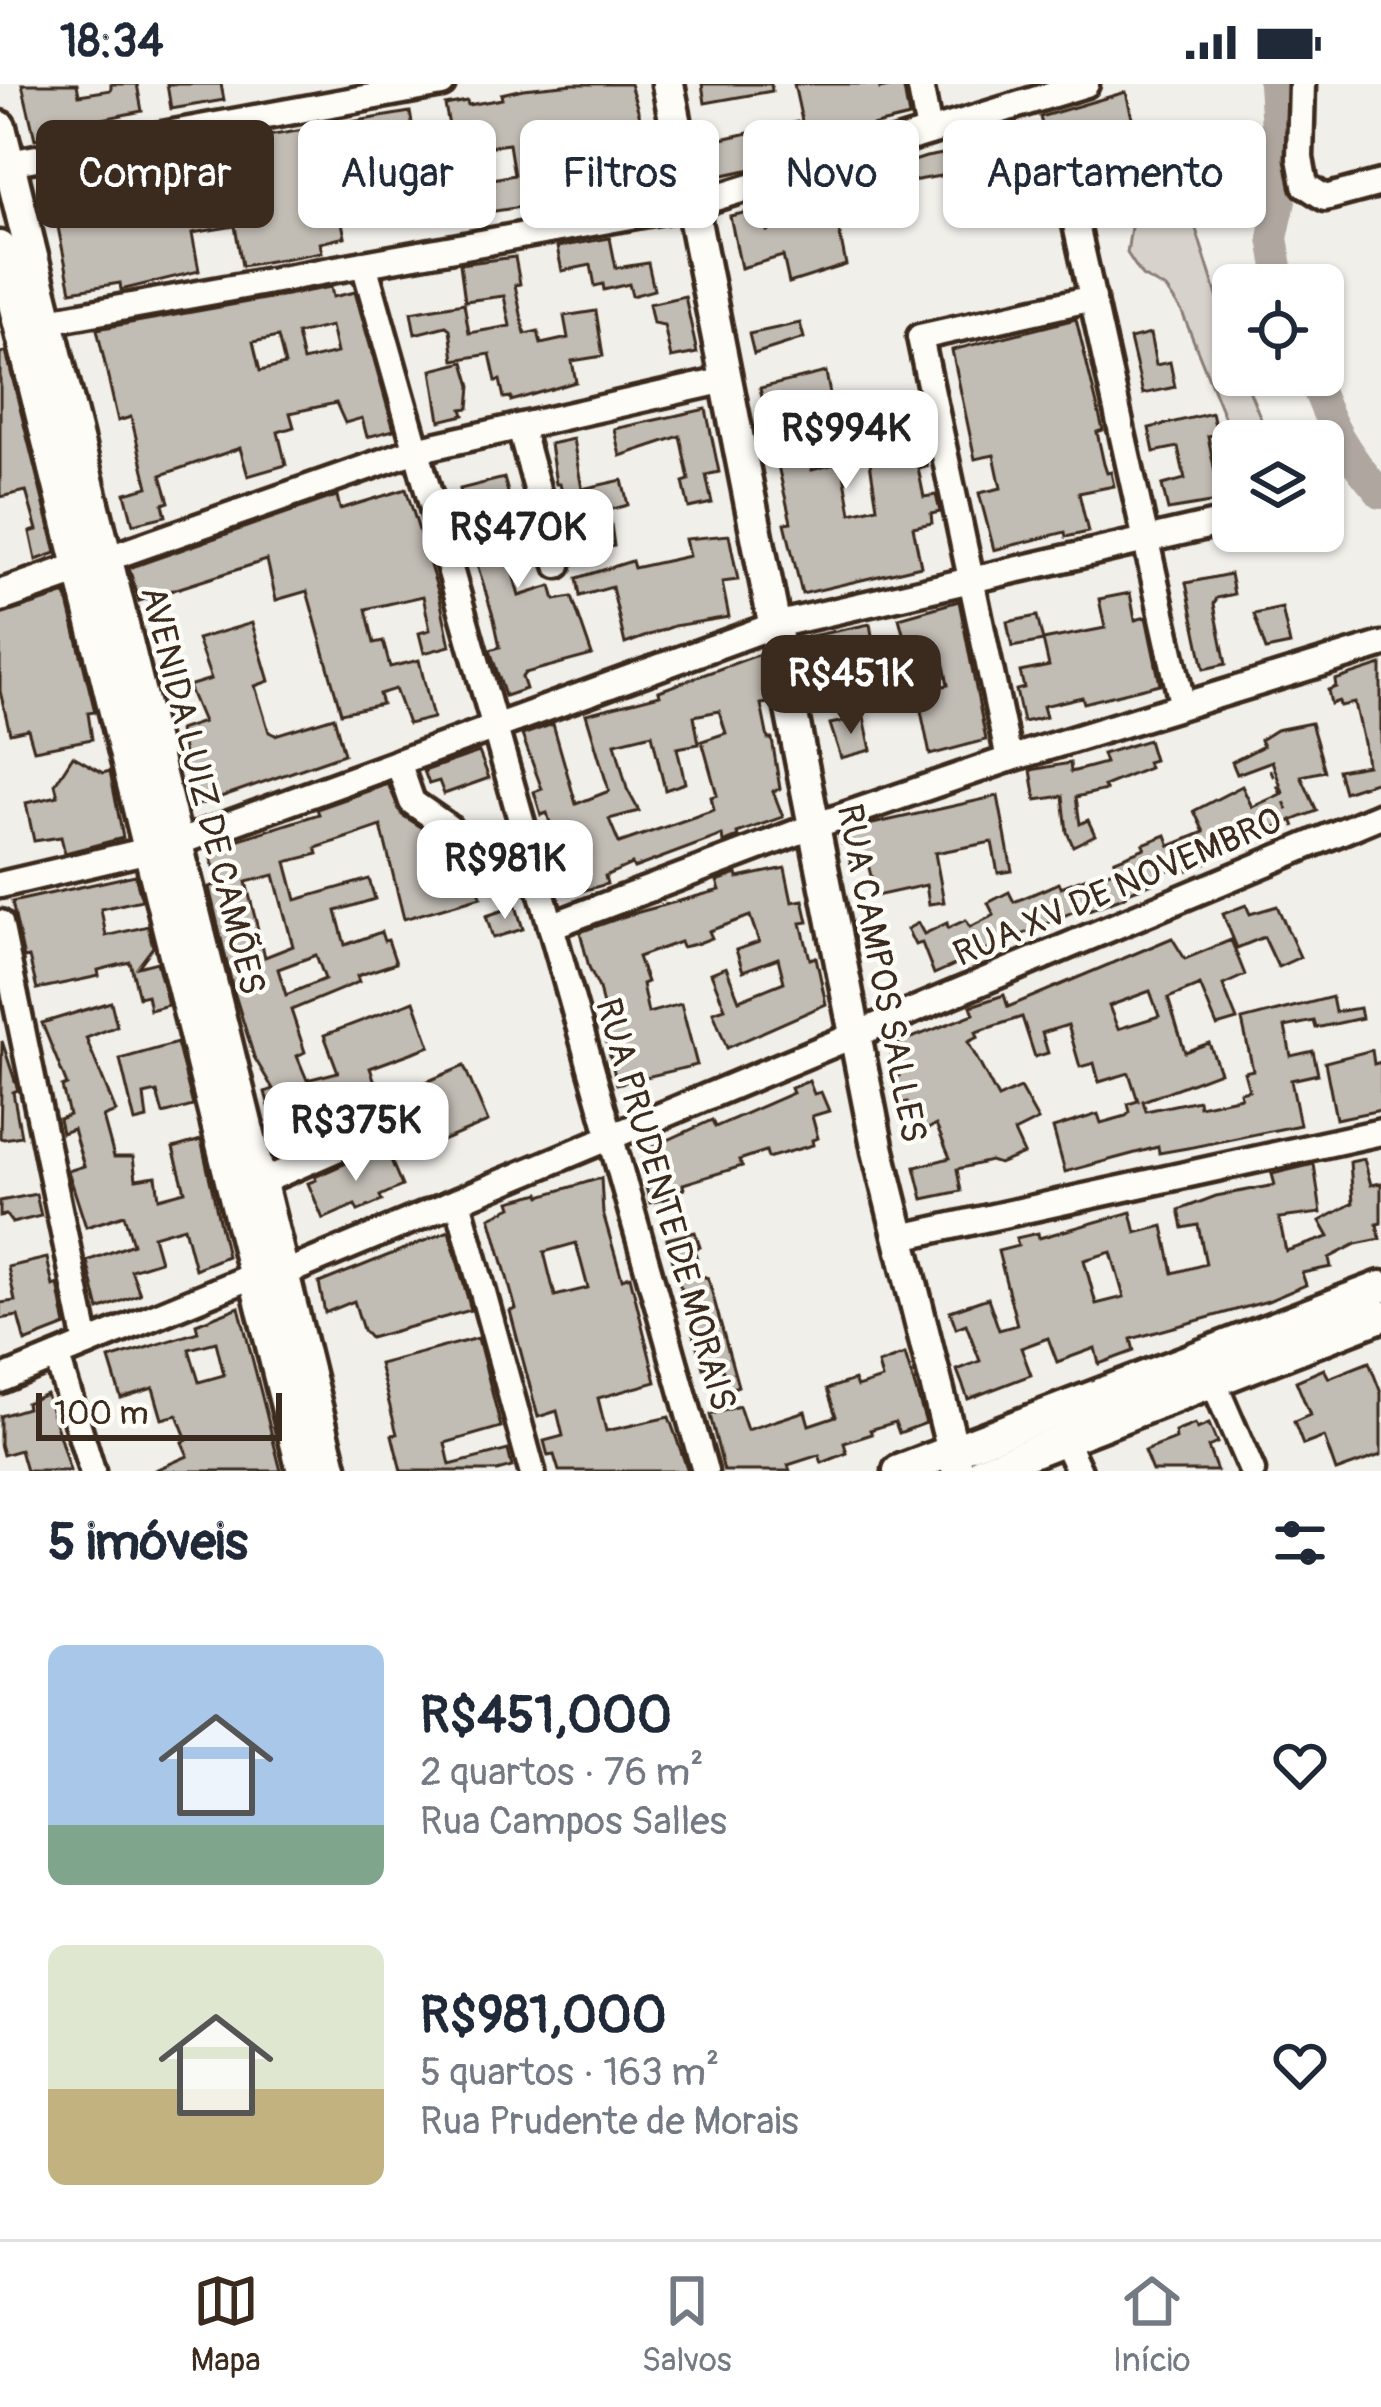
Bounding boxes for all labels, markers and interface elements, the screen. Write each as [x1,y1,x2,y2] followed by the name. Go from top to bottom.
[60,14,164,70] text: 18:34
[36,120,274,228] chip: Comprar
[298,120,496,228] chip: Alugar
[520,120,719,228] chip: Filtros
[743,120,919,228] chip: Novo
[943,120,1266,228] chip: Apartamento
[1212,264,1344,552] map controls
[1212,264,1344,396] button: locate
[748,390,944,492] pin: R$994K
[781,404,911,453] text: R$994K
[1212,420,1344,552] button: layers
[420,489,616,591] pin: R$470K
[449,503,587,552] text: R$470K
[130,582,275,999] street label: AVENIDA LUIZ DE CAMÕES
[753,635,949,737] pin: R$451K
[788,649,914,698] text: R$451K
[947,798,1288,977] street label: RUA XV DE NOVEMBRO
[827,800,936,1146] street label: RUA CAMPOS SALLES
[407,820,603,922] pin: R$981K
[444,834,566,883] text: R$981K
[585,993,746,1416] street label: RUA PRUDENTE DE MORAIS
[258,1082,454,1184] pin: R$375K
[291,1096,421,1145] text: R$375K
[36,1387,282,1440] scale bar
[54,1393,148,1434] text: 100 m
[1267,1510,1333,1576] icon: filters
[48,1511,248,1575] text: 5 imóveis
[420,1684,672,1748] text: R$451,000
[144,1693,288,1837] icon: home
[1267,1732,1333,1798] icon: heart
[420,1748,704,1797] text: 2 quartos · 76 m²
[420,1797,727,1846] text: Rua Campos Salles
[420,1984,667,2048] text: R$981,000
[144,1993,288,2137] icon: home
[1267,2032,1333,2098] icon: heart
[420,2048,719,2097] text: 5 quartos · 163 m²
[420,2097,799,2146] text: Rua Prudente de Morais
[191,2268,261,2381] tab: Mapa
[642,2268,732,2381] tab: Salvos
[1113,2268,1190,2381] tab: Início

